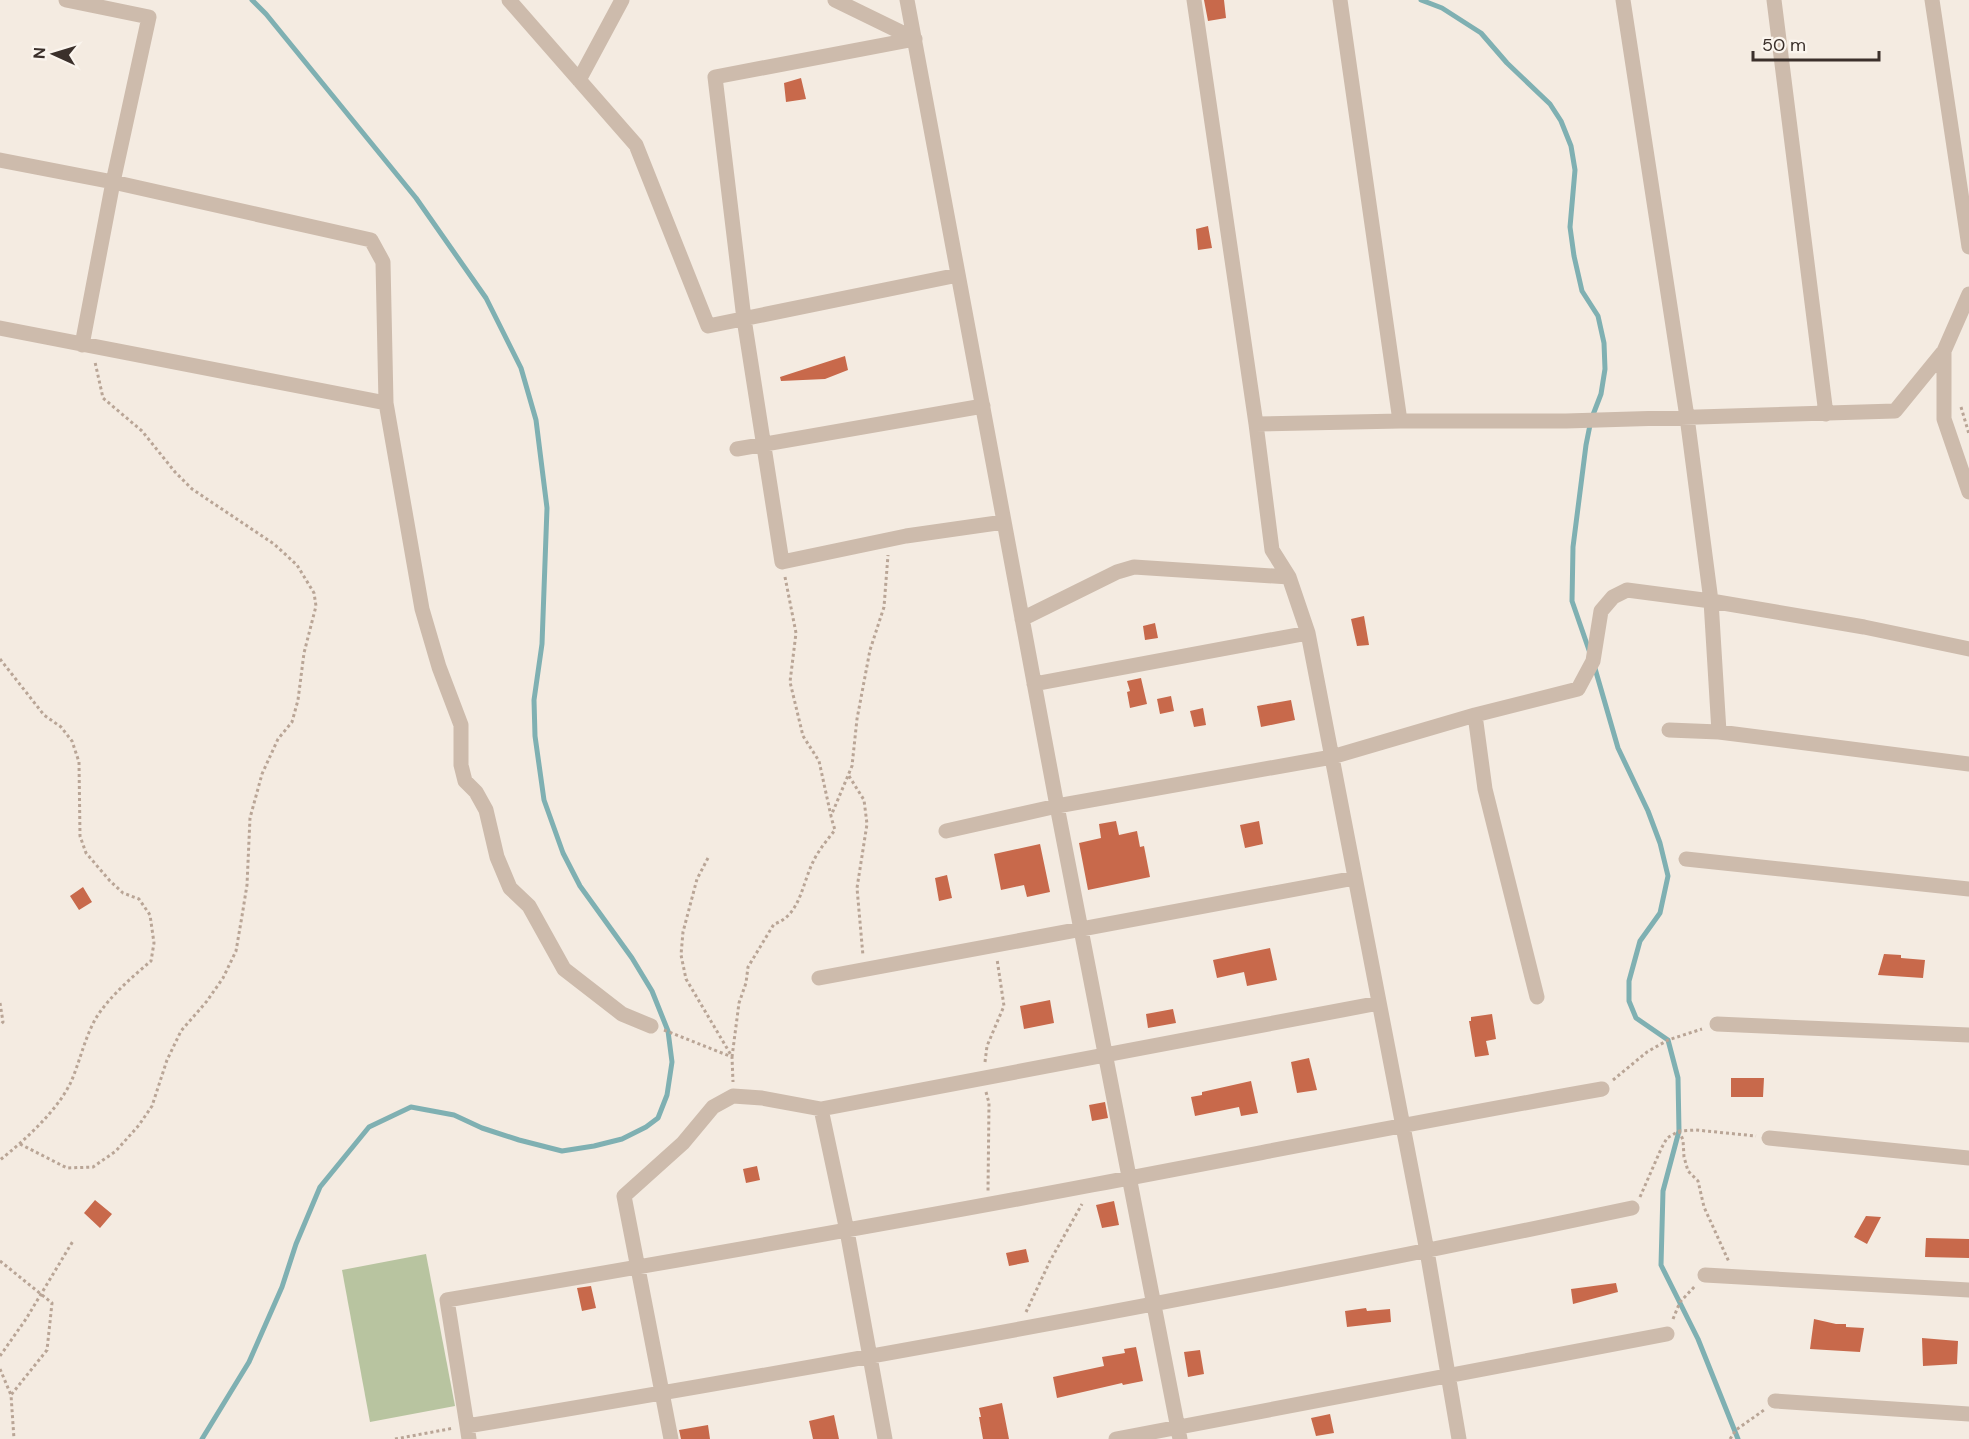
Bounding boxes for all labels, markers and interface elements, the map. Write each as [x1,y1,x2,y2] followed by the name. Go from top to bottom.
[24,24,84,84] north arrow
[1753,24,1879,62] scale bar
[1762,33,1806,57] text: 50 m
[29,46,50,60] text: N

